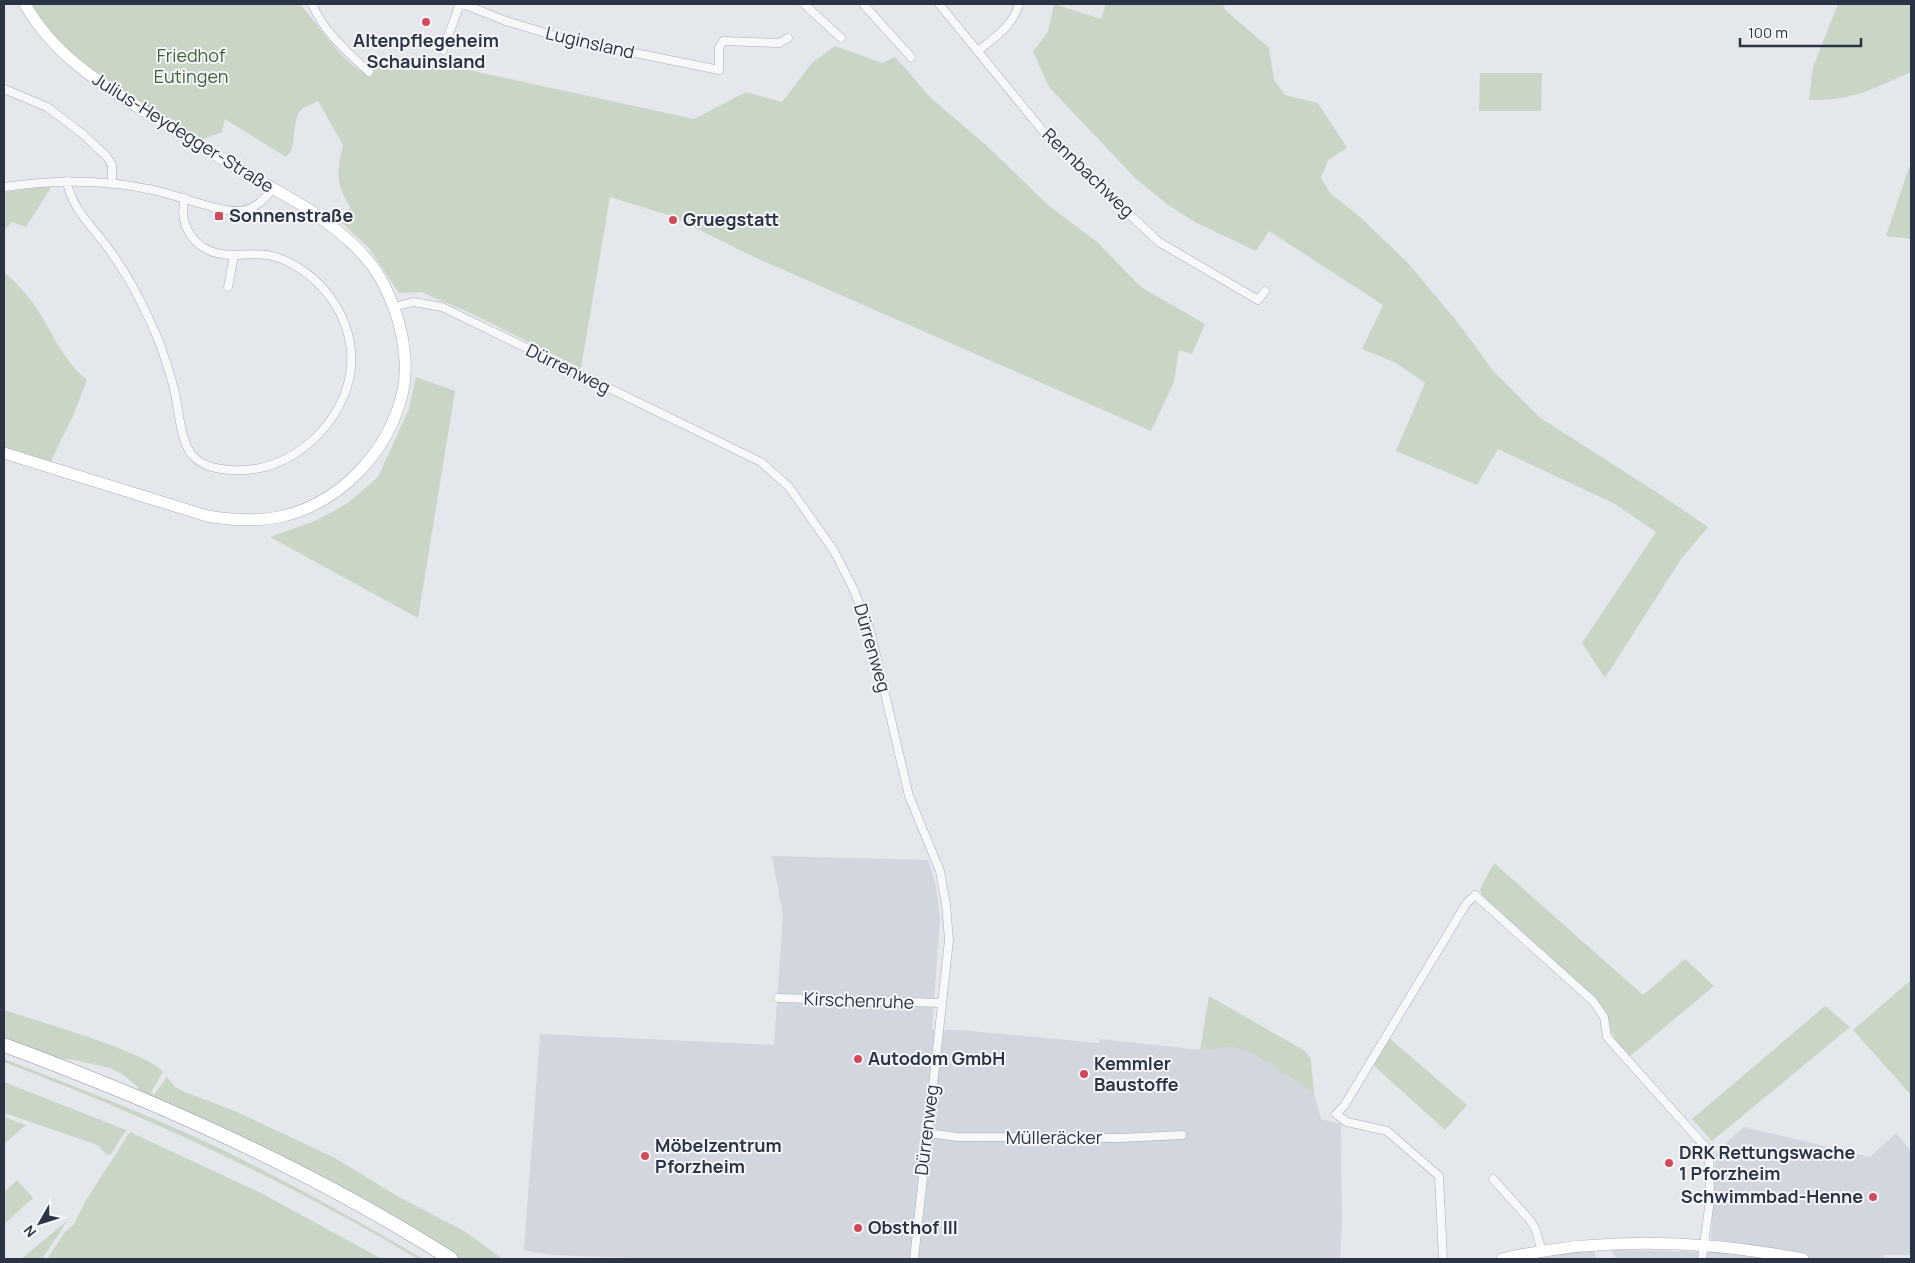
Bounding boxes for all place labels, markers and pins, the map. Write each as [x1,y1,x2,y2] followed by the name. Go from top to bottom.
[420,16,432,28] marker: Altenpflegeheim Schauinsland
[353,28,499,73] place label: Altenpflegeheim Schauinsland
[229,203,353,227] place label: Sonnenstraße
[683,207,779,231] place label: Gruegstatt
[213,210,225,222] marker: Sonnenstraße
[667,214,679,226] marker: Gruegstatt
[868,1046,1005,1070] place label: Autodom GmbH
[1094,1051,1179,1096] place label: Kemmler Baustoffe
[852,1053,864,1065] marker: Autodom GmbH
[1078,1068,1090,1080] marker: Kemmler Baustoffe
[655,1133,782,1178] place label: Möbelzentrum Pforzheim
[1679,1140,1855,1185] place label: DRK Rettungswache 1 Pforzheim
[639,1150,651,1162] marker: Möbelzentrum Pforzheim
[1663,1157,1675,1169] marker: DRK Rettungswache 1 Pforzheim
[1681,1184,1863,1208] place label: Schwimmbad-Henne
[1867,1191,1879,1203] marker: Schwimmbad-Henne
[868,1215,958,1239] place label: Obsthof III
[852,1222,864,1234] marker: Obsthof III

